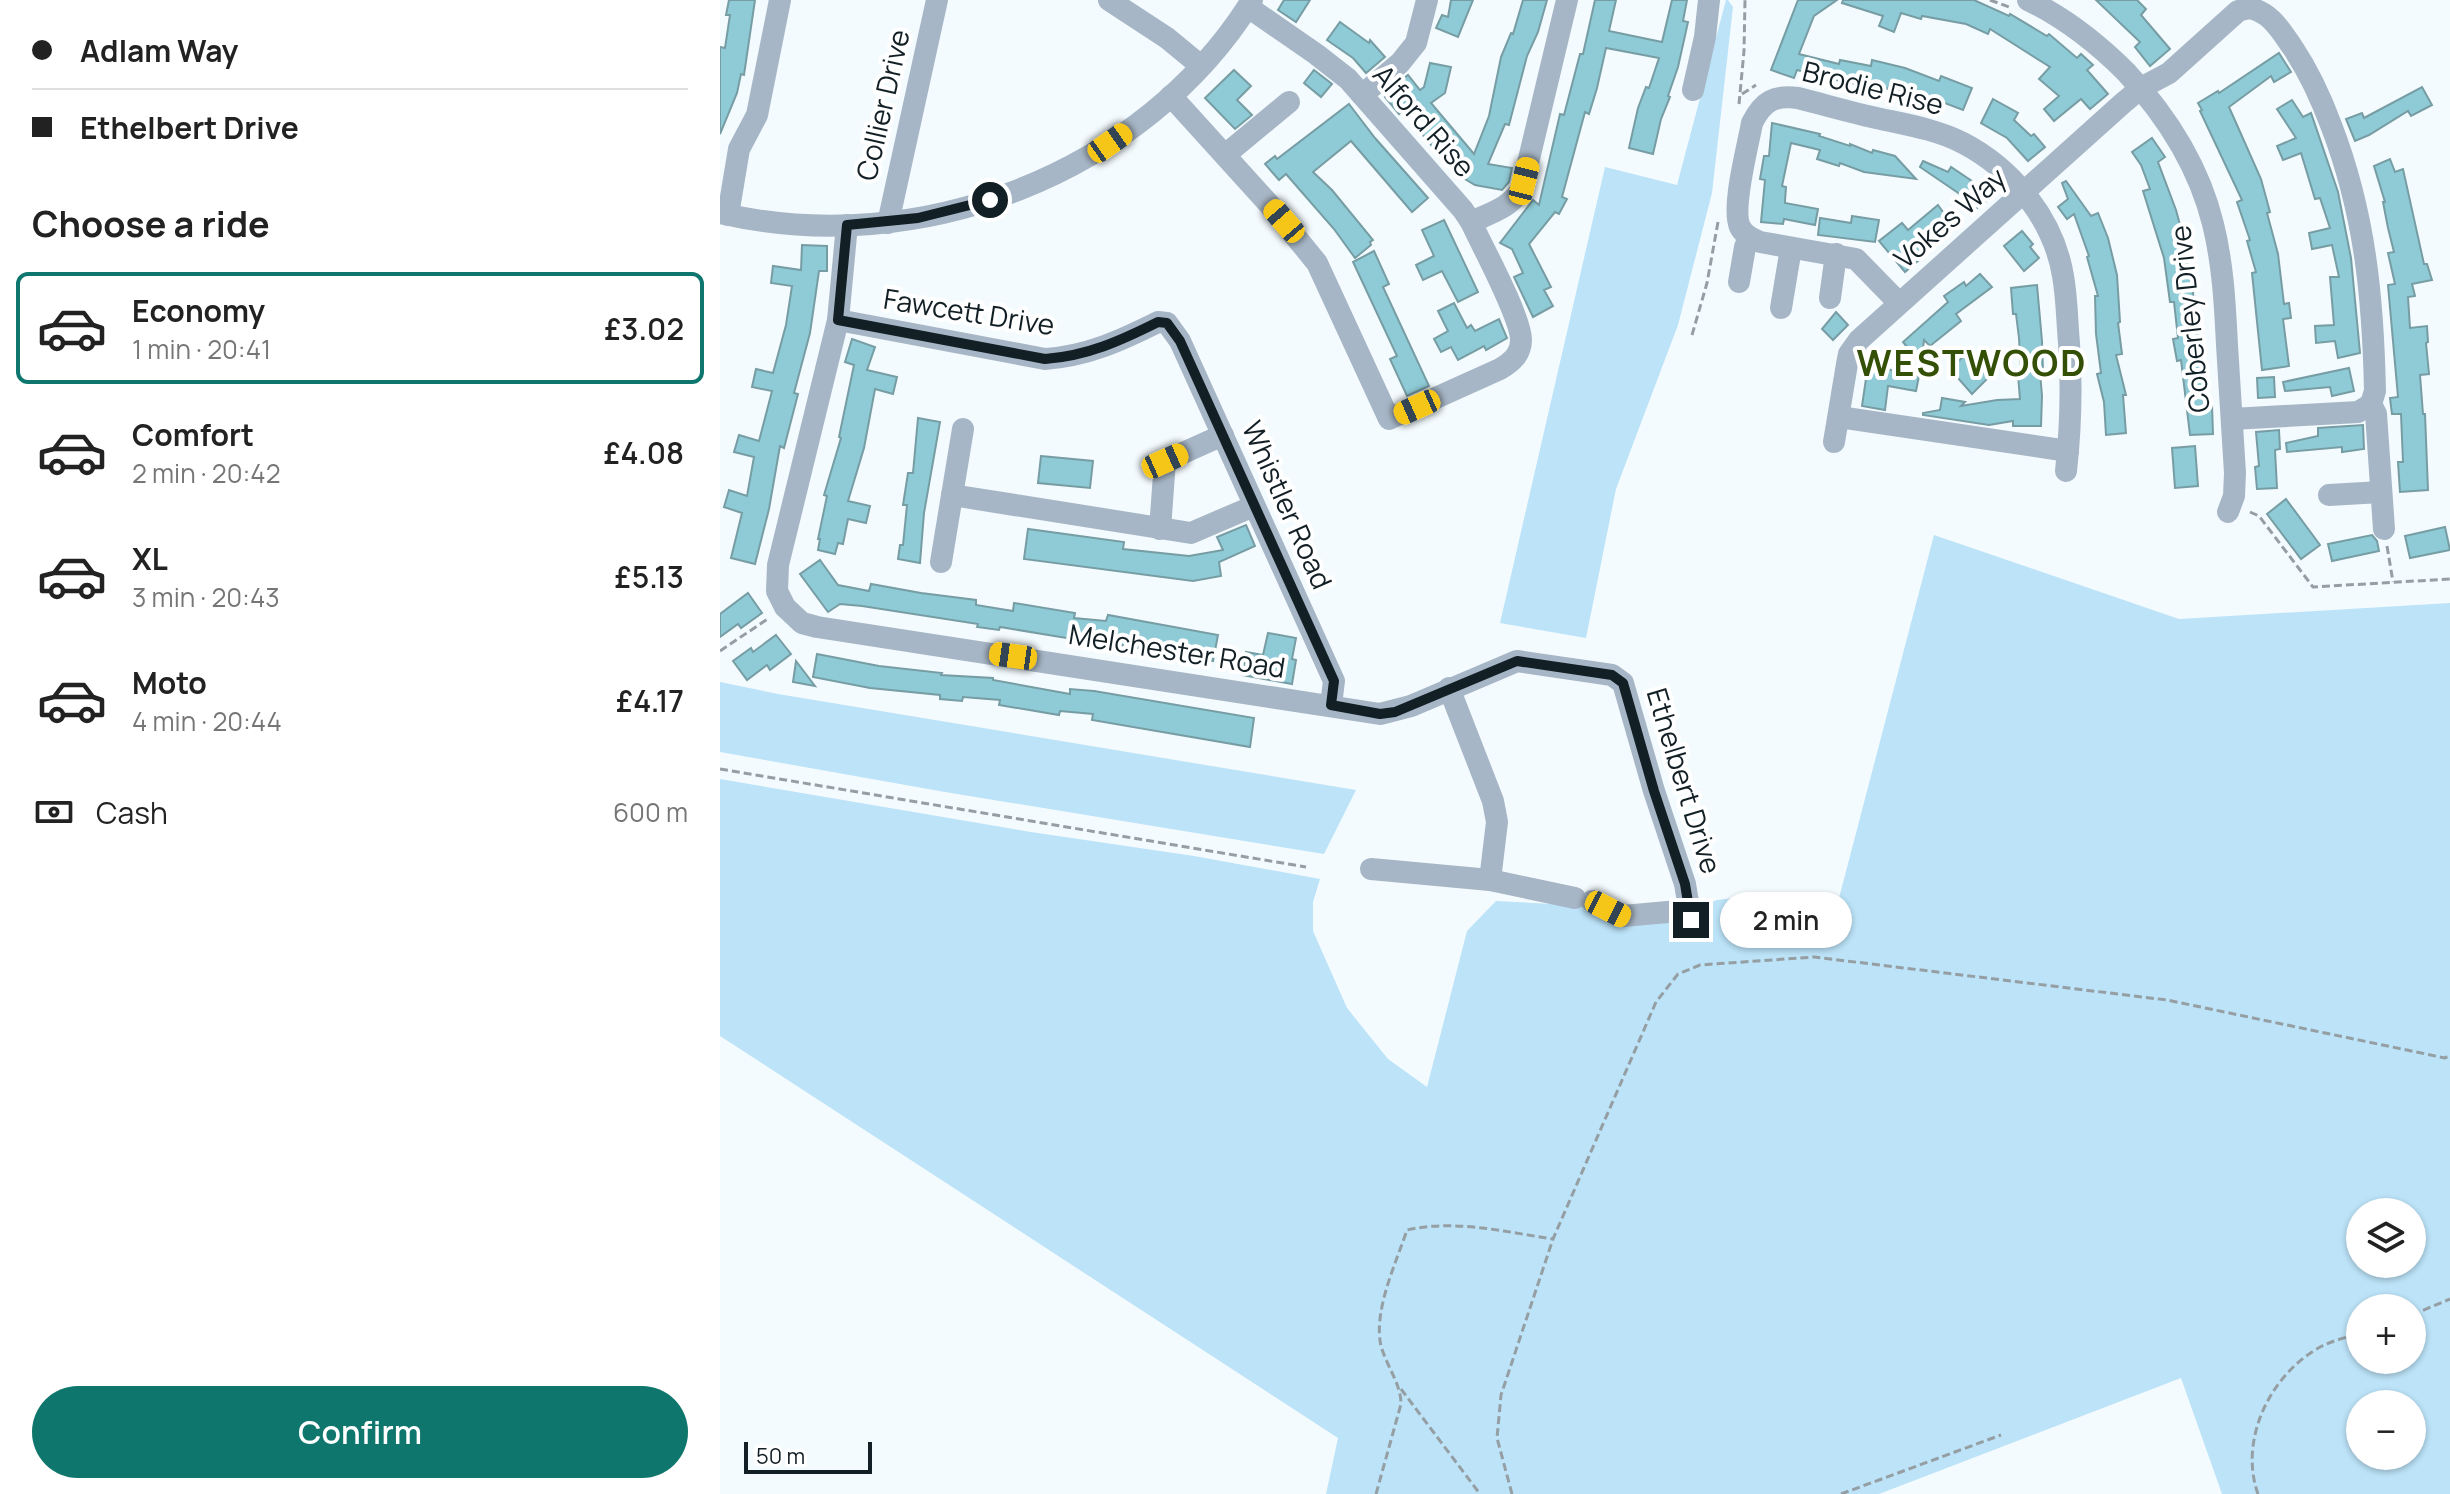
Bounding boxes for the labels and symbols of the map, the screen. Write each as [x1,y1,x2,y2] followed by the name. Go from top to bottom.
[846,26,918,184] street label: Collier Drive
[1799,51,1948,123] street label: Brodie Rise
[1365,56,1484,185] street label: Alford Rise
[1083,119,1137,167] car
[1507,155,1541,207] car
[1885,158,2013,276] street label: Vokes Way
[972,182,1008,218] route start
[1259,195,1309,247] car
[2160,224,2218,415] street label: Coberley Drive
[881,279,1057,343] street label: Fawcett Drive
[1856,338,2088,387] district label: WESTWOOD
[1390,386,1444,428] car
[1234,415,1342,595] street label: Whistler Road
[1138,440,1192,482] car
[1066,614,1288,686] street label: Melchester Road
[988,641,1038,671] car
[1639,683,1731,878] street label: Ethelbert Drive
[1581,887,1635,931] car
[1719,892,1851,948] callout: 2 min
[1673,902,1709,938] route end
[744,1438,872,1474] scale bar

